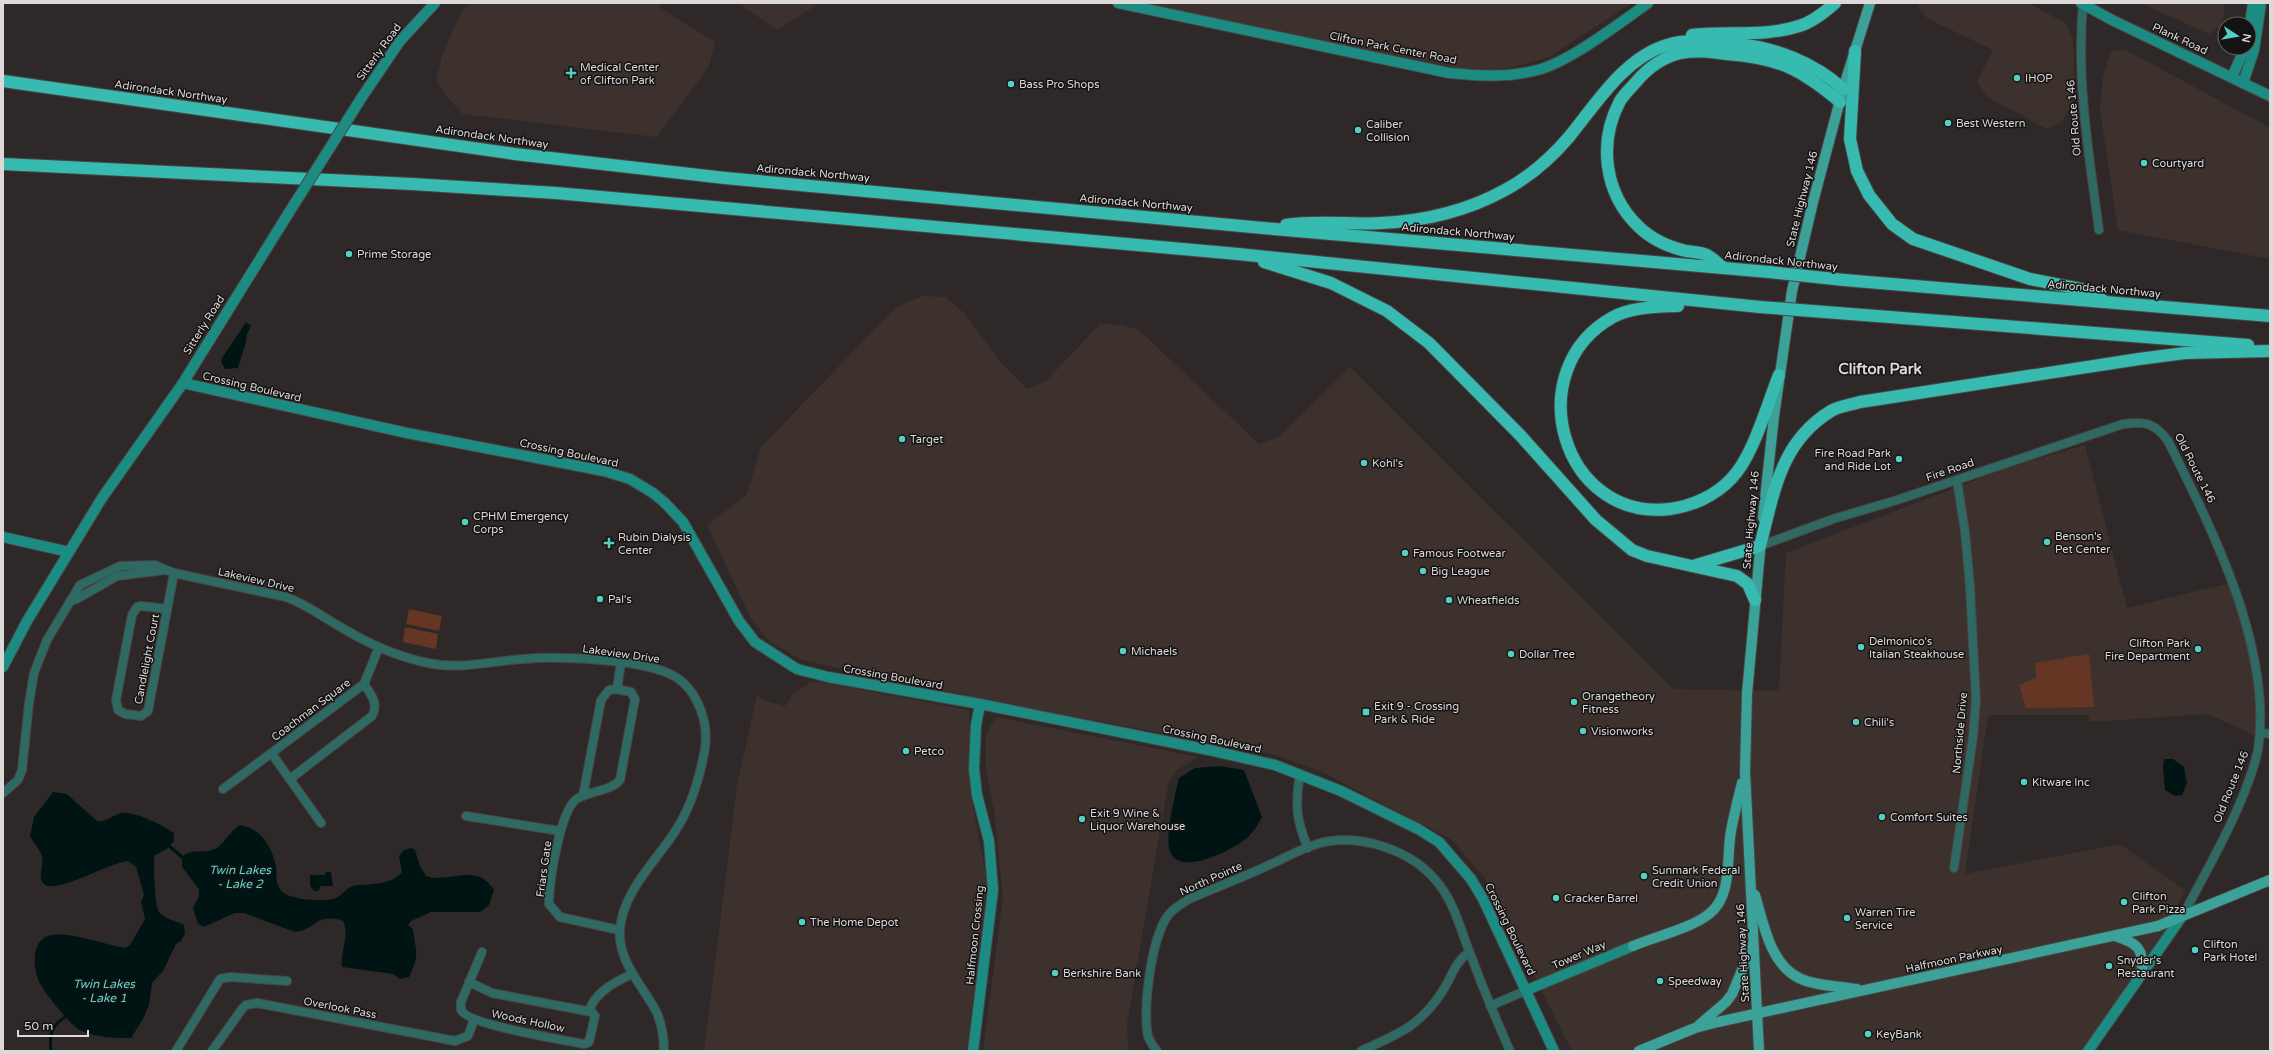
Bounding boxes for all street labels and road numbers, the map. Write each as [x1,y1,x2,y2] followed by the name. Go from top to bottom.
[354,21,404,83] street label: Sitterly Road
[2150,21,2210,57] street label: Plank Road
[1328,29,1458,67] street label: Clifton Park Center Road
[114,78,228,106] street label: Adirondack Northway
[2064,79,2084,157] street label: Old Route 146
[435,123,549,151] street label: Adirondack Northway
[1784,149,1820,248] street label: State Highway 146
[756,162,870,184] street label: Adirondack Northway
[1079,192,1193,214] street label: Adirondack Northway
[1401,221,1515,243] street label: Adirondack Northway
[1724,249,1838,273] street label: Adirondack Northway
[2047,278,2161,300] street label: Adirondack Northway
[181,293,227,357] street label: Sitterly Road
[201,369,303,405] street label: Crossing Boulevard
[2172,431,2218,505] street label: Old Route 146
[518,436,620,470] street label: Crossing Boulevard
[1924,456,1976,484] street label: Fire Road
[1740,470,1762,570] street label: State Highway 146
[217,565,295,595] street label: Lakeview Drive
[132,613,162,705] street label: Candlelight Court
[581,642,661,666] street label: Lakeview Drive
[842,662,944,692] street label: Crossing Boulevard
[269,676,353,744] street label: Coachman Square
[1950,692,1970,774] street label: Northside Drive
[1161,722,1263,756] street label: Crossing Boulevard
[2211,749,2251,825] street label: Old Route 146
[534,840,554,898] street label: Friars Gate
[1178,859,1244,899] street label: North Pointe
[1482,881,1538,977] street label: Crossing Boulevard
[963,885,987,985] street label: Halfmoon Crossing
[1734,903,1752,1003] street label: State Highway 146
[1550,938,1608,972] street label: Tower Way
[1904,942,2004,976] street label: Halfmoon Parkway
[302,995,378,1021] street label: Overlook Pass
[490,1007,566,1035] street label: Woods Hollow

